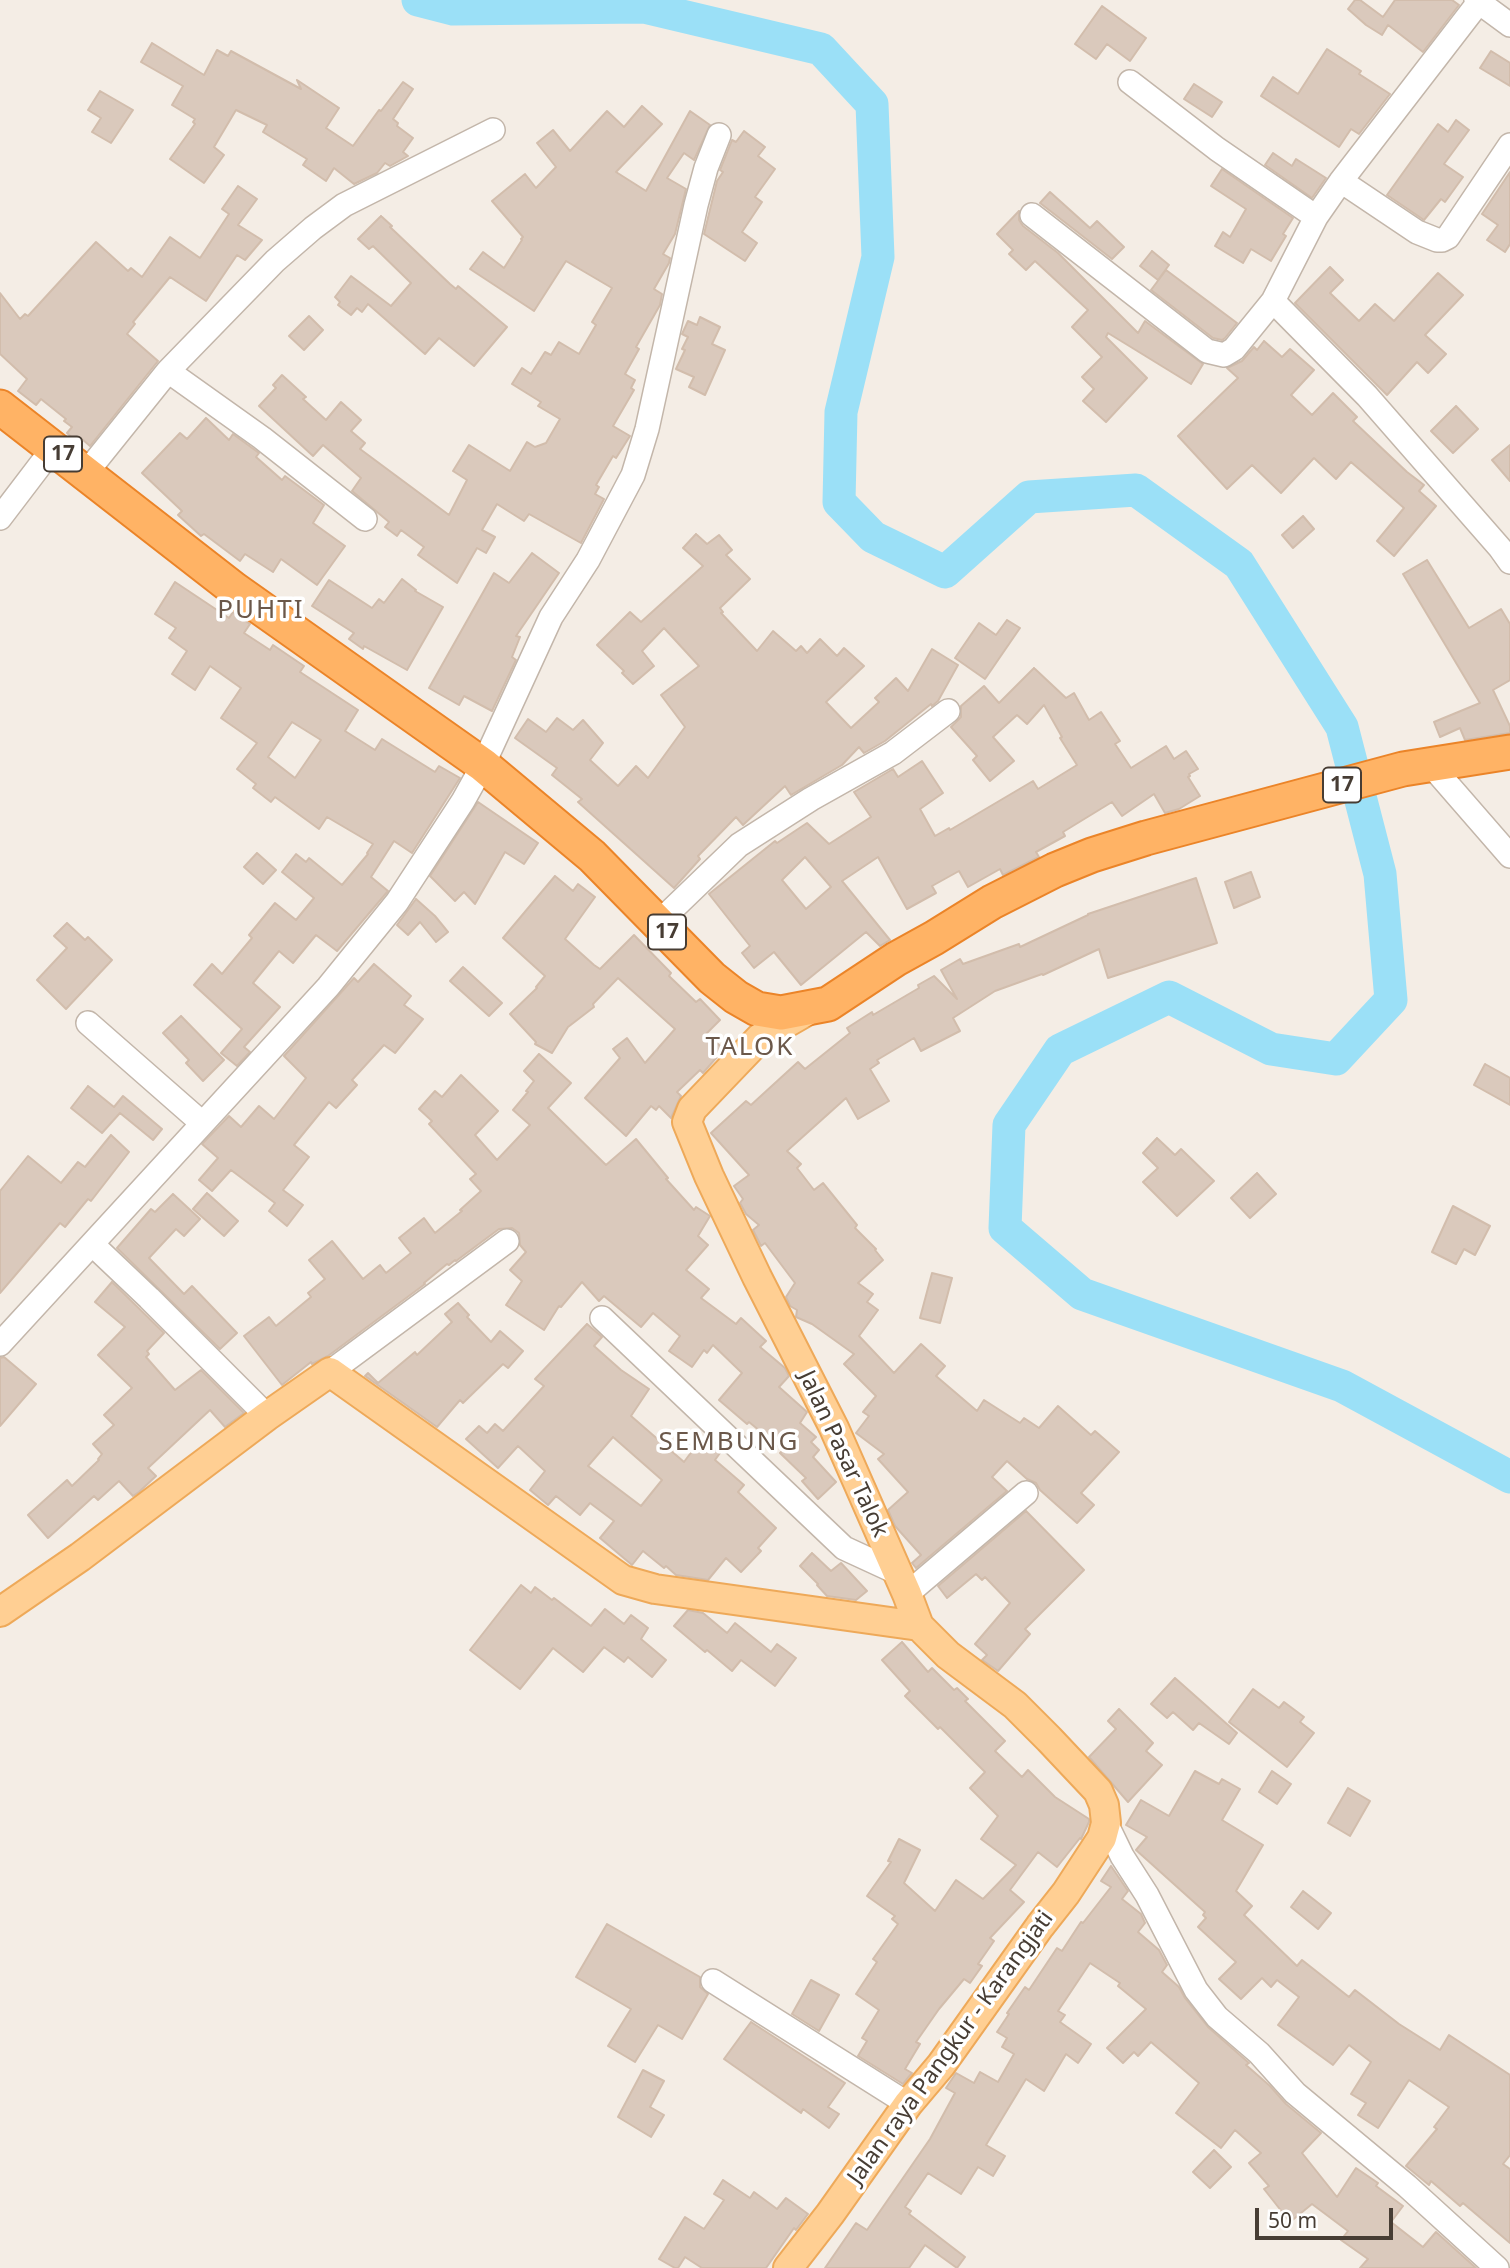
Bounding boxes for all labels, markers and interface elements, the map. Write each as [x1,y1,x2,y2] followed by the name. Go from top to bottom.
[44,436,82,472] road number: 17
[218,595,304,627] district label: PUHTI
[1323,768,1361,802] road number: 17
[648,914,686,950] road number: 17
[706,1032,794,1064] district label: TALOK
[792,1366,894,1542] street label: Jalan Pasar Talok
[659,1427,799,1459] district label: SEMBUNG
[842,1906,1060,2190] street label: Jalan raya Pangkur - Karangjati
[1258,2194,1396,2238] scale bar
[1268,2206,1317,2234] text: 50 m

